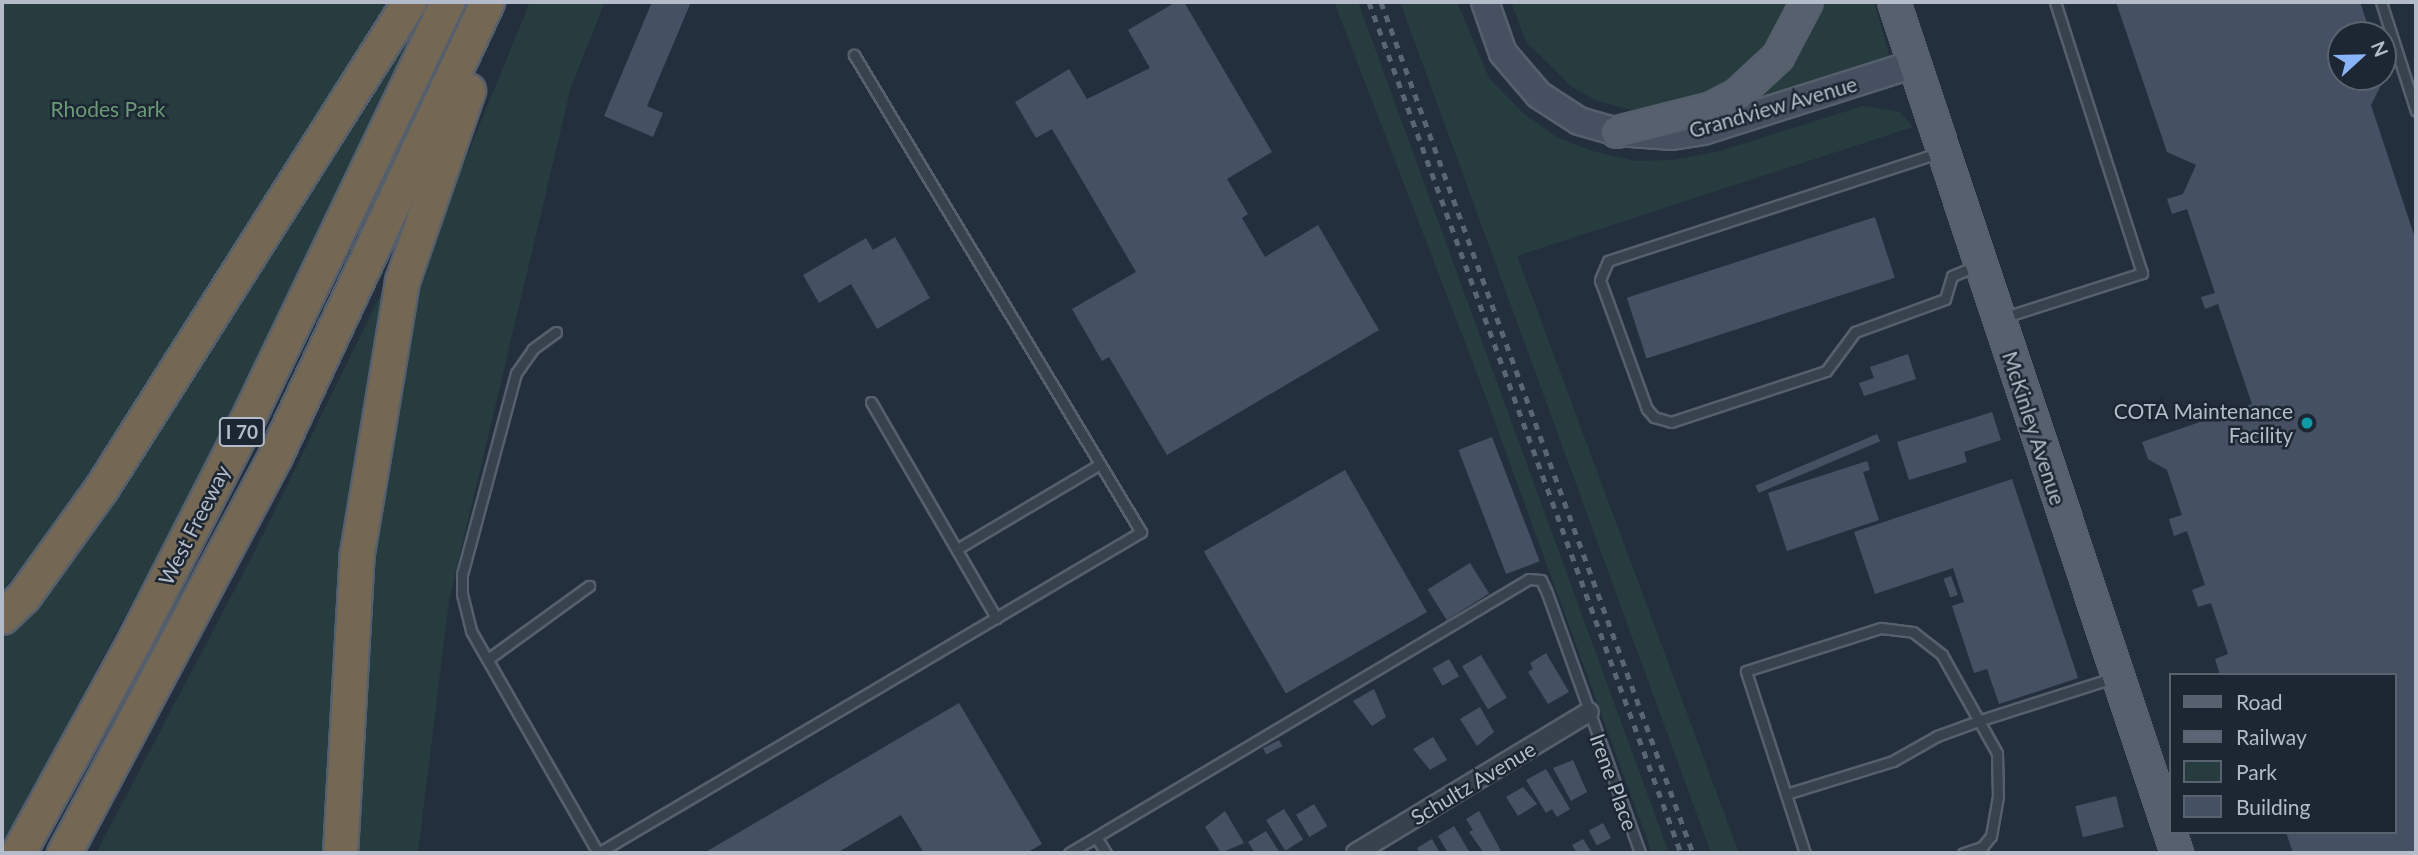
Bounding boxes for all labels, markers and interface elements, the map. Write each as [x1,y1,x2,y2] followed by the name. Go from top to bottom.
[2327,21,2397,91] north arrow
[2367,38,2393,60] text: N
[1686,71,1860,143] street label: Grandview Avenue
[51,96,165,122] park label: Rhodes Park
[1997,347,2071,509] street label: McKinley Avenue
[2113,398,2293,448] place label: COTA Maintenance Facility
[2299,415,2315,431] marker: COTA Maintenance Facility
[218,416,266,448] road number: I 70
[153,461,235,589] street label: West Freeway
[2170,673,2397,834] legend
[2236,689,2283,714] text: Road
[2236,724,2307,749] text: Railway
[1585,730,1643,834] street label: Irene Place
[1406,736,1540,830] street label: Schultz Avenue
[2236,759,2277,784] text: Park
[2236,794,2311,819] text: Building

